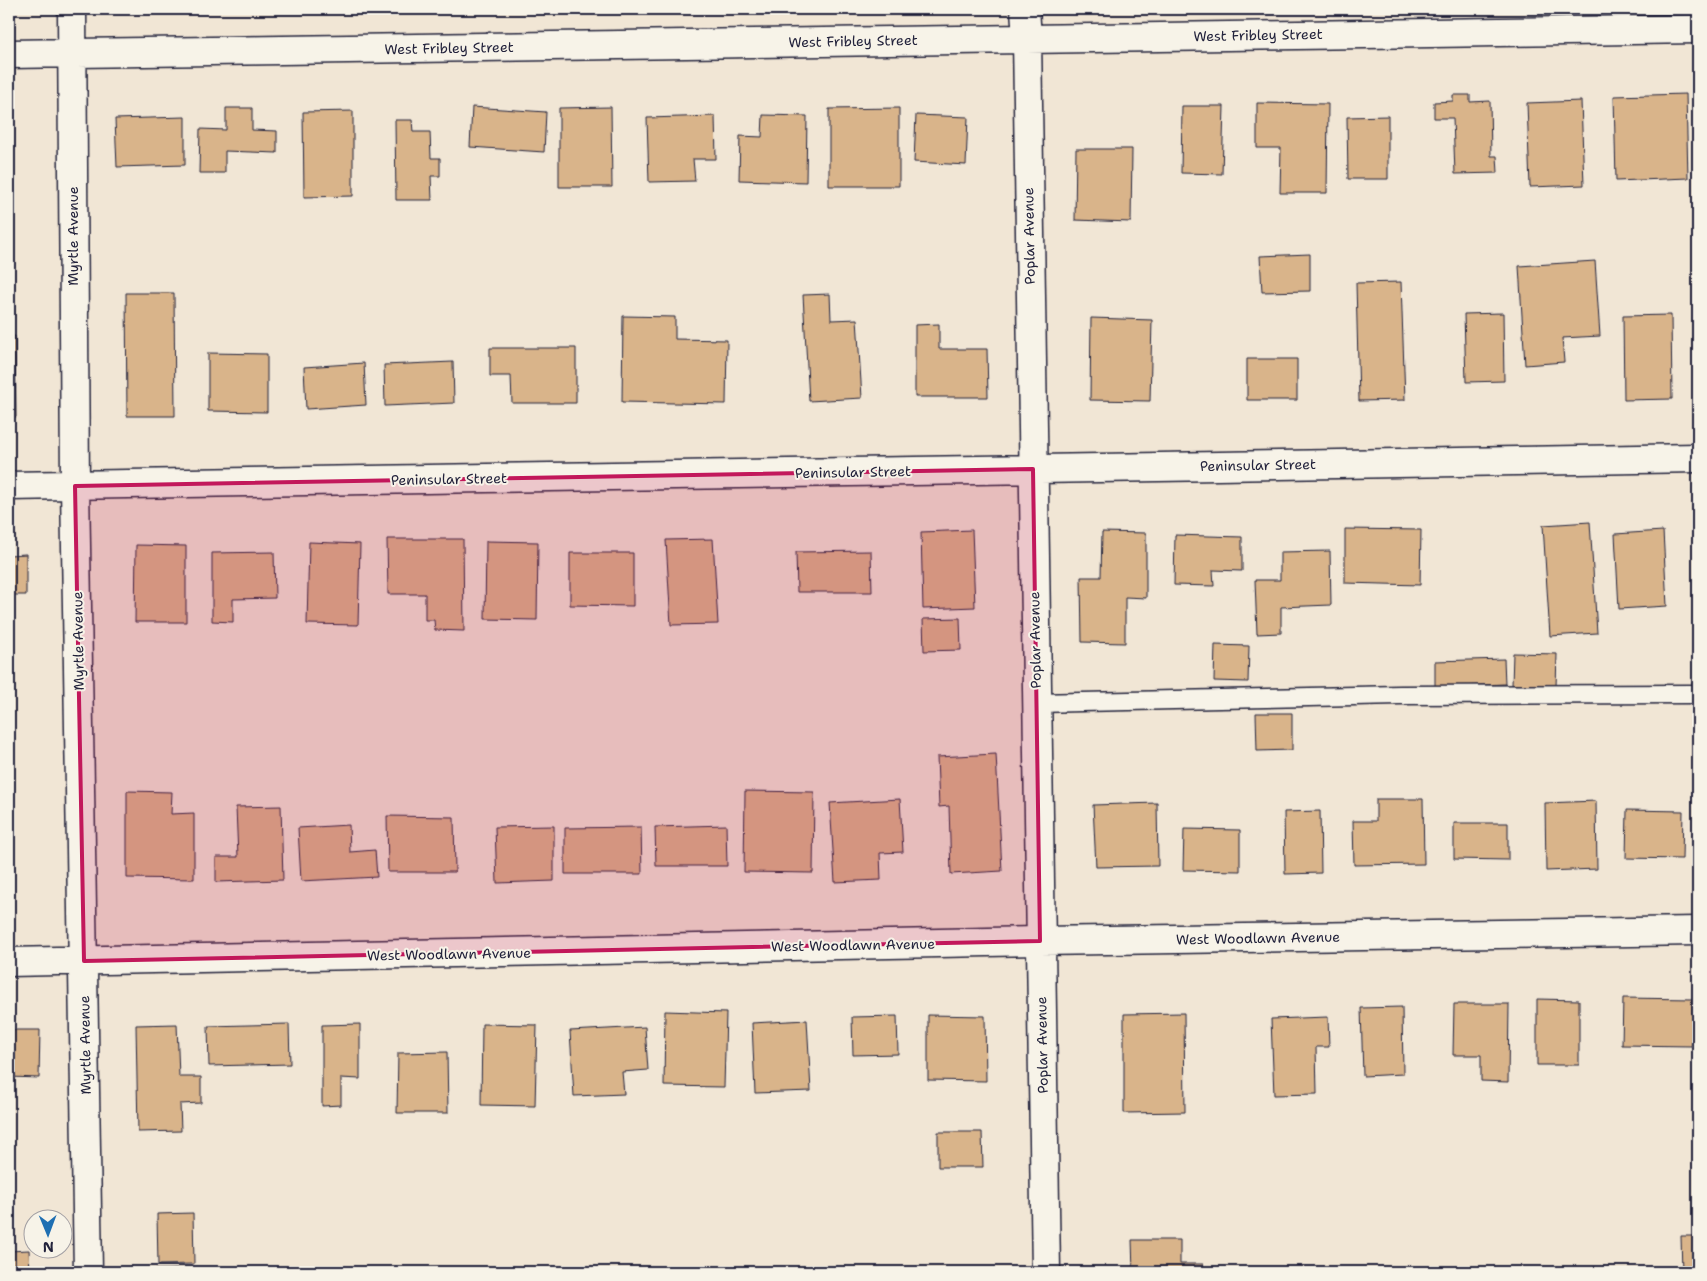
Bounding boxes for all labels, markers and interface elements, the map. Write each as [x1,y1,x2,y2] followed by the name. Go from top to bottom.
[1193,25,1323,45] street label: West Fribley Street
[788,31,918,51] street label: West Fribley Street
[384,38,514,58] street label: West Fribley Street
[64,186,82,286] street label: Myrtle Avenue
[1019,187,1039,285] street label: Poplar Avenue
[1200,455,1316,475] street label: Peninsular Street
[795,462,911,482] street label: Peninsular Street
[391,469,507,489] street label: Peninsular Street
[68,591,88,691] street label: Myrtle Avenue
[1025,591,1045,689] street label: Poplar Avenue
[1176,928,1340,948] street label: West Woodlawn Avenue
[771,935,935,955] street label: West Woodlawn Avenue
[367,944,531,964] street label: West Woodlawn Avenue
[75,995,95,1095] street label: Myrtle Avenue
[1032,996,1052,1094] street label: Poplar Avenue
[22,1208,72,1258] north arrow
[43,1238,54,1256] text: N

